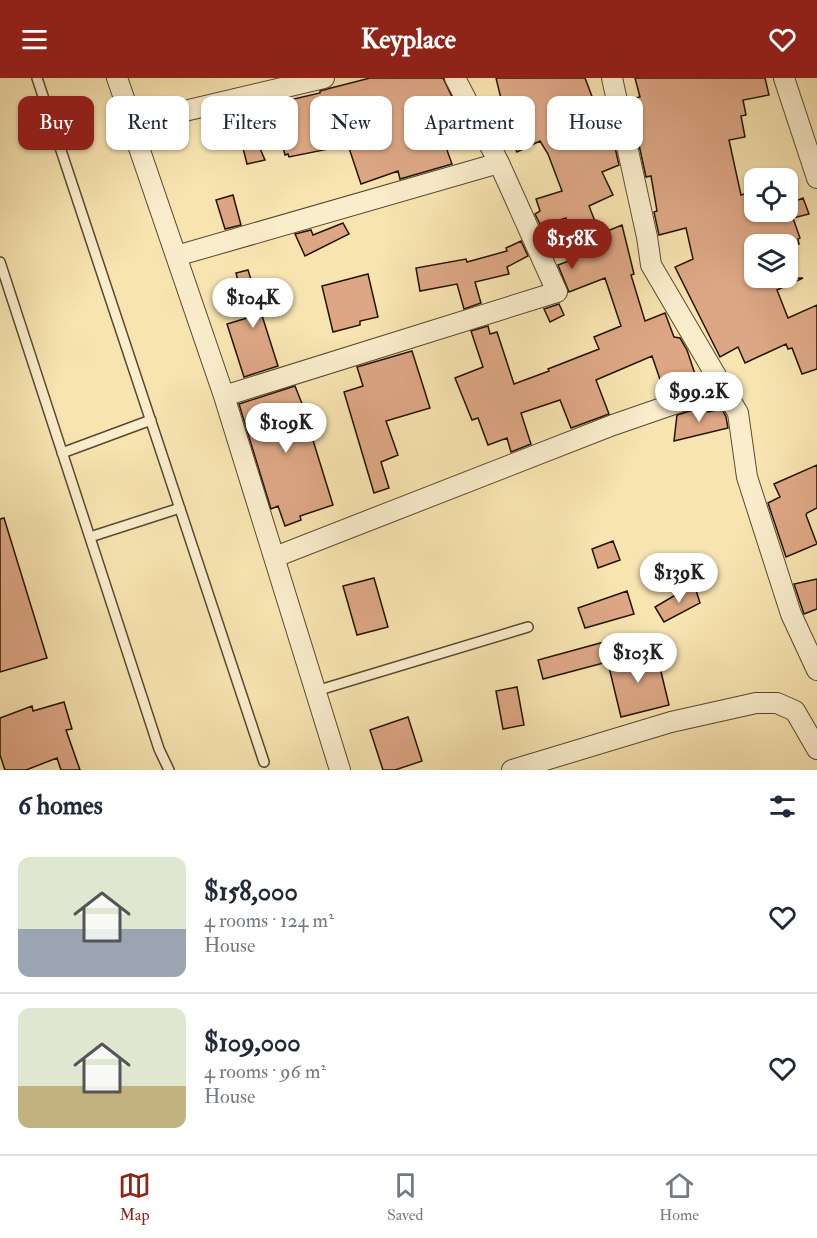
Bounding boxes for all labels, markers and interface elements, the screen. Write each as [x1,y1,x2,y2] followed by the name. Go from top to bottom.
[18,23,51,56] icon: menu
[361,23,456,56] text: Keyplace
[766,23,799,56] icon: heart
[18,96,94,150] chip: Buy
[106,96,189,150] chip: Rent
[201,96,298,150] chip: Filters
[310,96,392,150] chip: New
[404,96,535,150] chip: Apartment
[547,96,643,150] chip: House
[744,168,798,288] map controls
[744,168,798,222] button: locate
[530,219,614,270] pin: $158K
[547,226,597,251] text: $158K
[744,234,798,288] button: layers
[211,278,295,329] pin: $104K
[226,285,280,310] text: $104K
[650,372,748,423] pin: $99.2K
[669,379,729,404] text: $99.2K
[244,403,328,454] pin: $109K
[260,410,312,435] text: $109K
[637,553,721,604] pin: $139K
[654,560,704,585] text: $139K
[596,633,680,684] pin: $103K
[613,640,663,665] text: $103K
[18,790,103,822] text: 6 homes
[766,790,799,823] icon: filters
[204,876,298,908] text: $158,000
[66,881,138,953] icon: home
[766,901,799,934] icon: heart
[204,908,334,933] text: 4 rooms · 124 m²
[204,933,255,958] text: House
[204,1027,301,1059] text: $109,000
[66,1032,138,1104] icon: home
[766,1052,799,1085] icon: heart
[204,1059,326,1084] text: 4 rooms · 96 m²
[204,1084,255,1109] text: House
[118,1169,151,1225] tab: Map
[387,1169,423,1225] tab: Saved
[659,1169,699,1225] tab: Home

